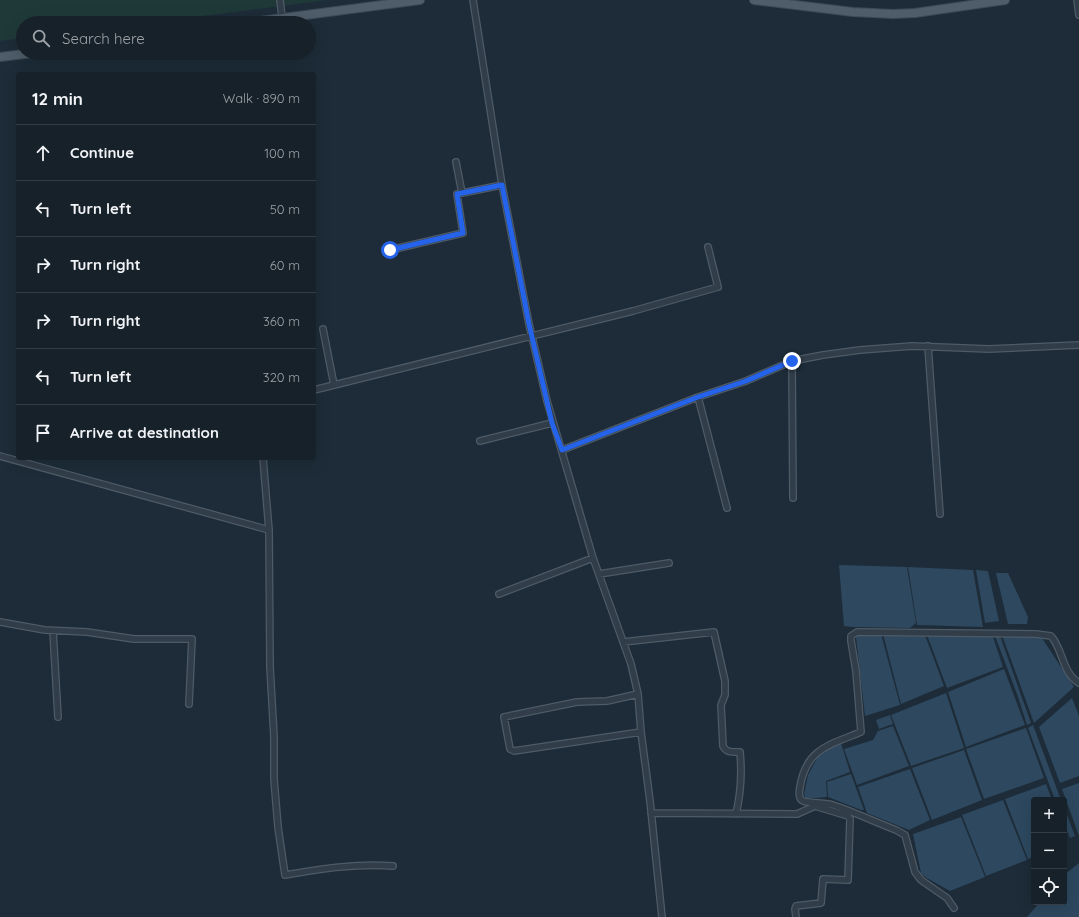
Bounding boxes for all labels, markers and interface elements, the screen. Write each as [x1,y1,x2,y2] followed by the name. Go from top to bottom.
[16,16,316,60] search box
[30,27,52,49] icon: search
[62,29,145,48] text: Search here
[32,88,83,109] text: 12 min
[223,90,300,106] text: Walk · 890 m
[32,142,54,164] icon: ahead
[70,143,134,162] text: Continue
[264,145,300,161] text: 100 m
[32,198,54,220] icon: left
[70,199,132,218] text: Turn left
[270,201,300,217] text: 50 m
[381,241,399,259] route start
[32,254,54,276] icon: right
[70,255,141,274] text: Turn right
[270,257,300,273] text: 60 m
[32,310,54,332] icon: right
[70,311,141,330] text: Turn right
[263,313,300,329] text: 360 m
[783,352,801,370] route end
[32,366,54,388] icon: left
[70,367,132,386] text: Turn left
[263,369,300,385] text: 320 m
[32,422,54,444] icon: arrive
[70,423,219,442] text: Arrive at destination
[1031,797,1067,905] map controls
[1031,797,1067,833] button: +
[1031,833,1067,869] button: −
[1031,869,1067,905] button: locate

